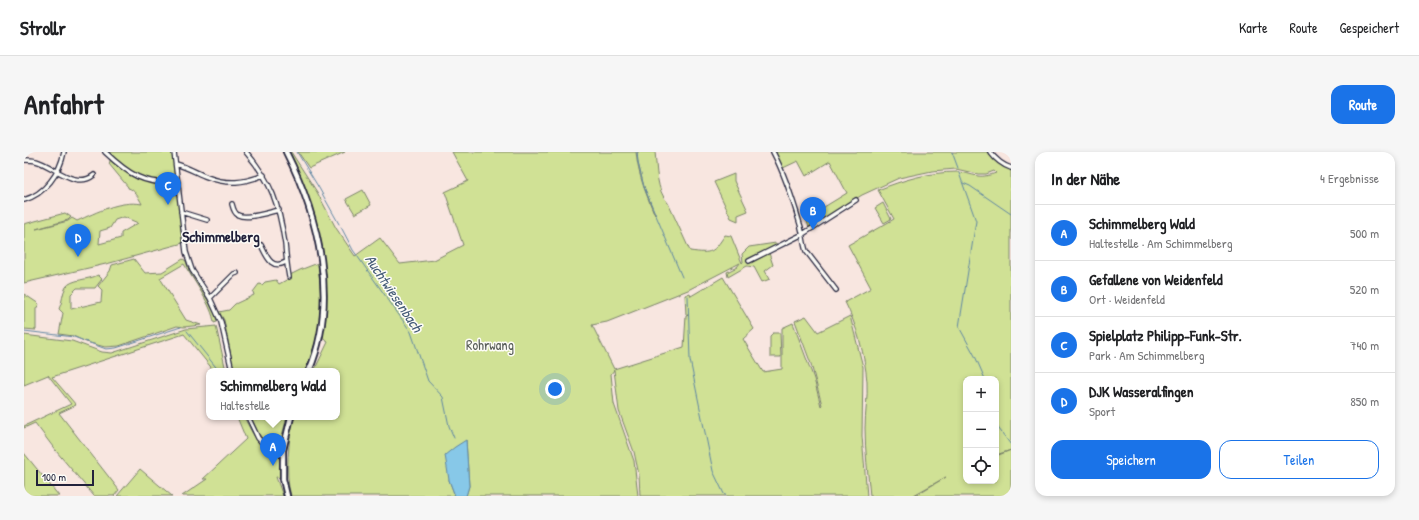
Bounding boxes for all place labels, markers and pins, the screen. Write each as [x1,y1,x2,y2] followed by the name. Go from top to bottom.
[155,172,181,205] pin: C
[800,197,826,230] pin: B
[65,224,91,257] pin: D
[260,433,286,466] pin: A

